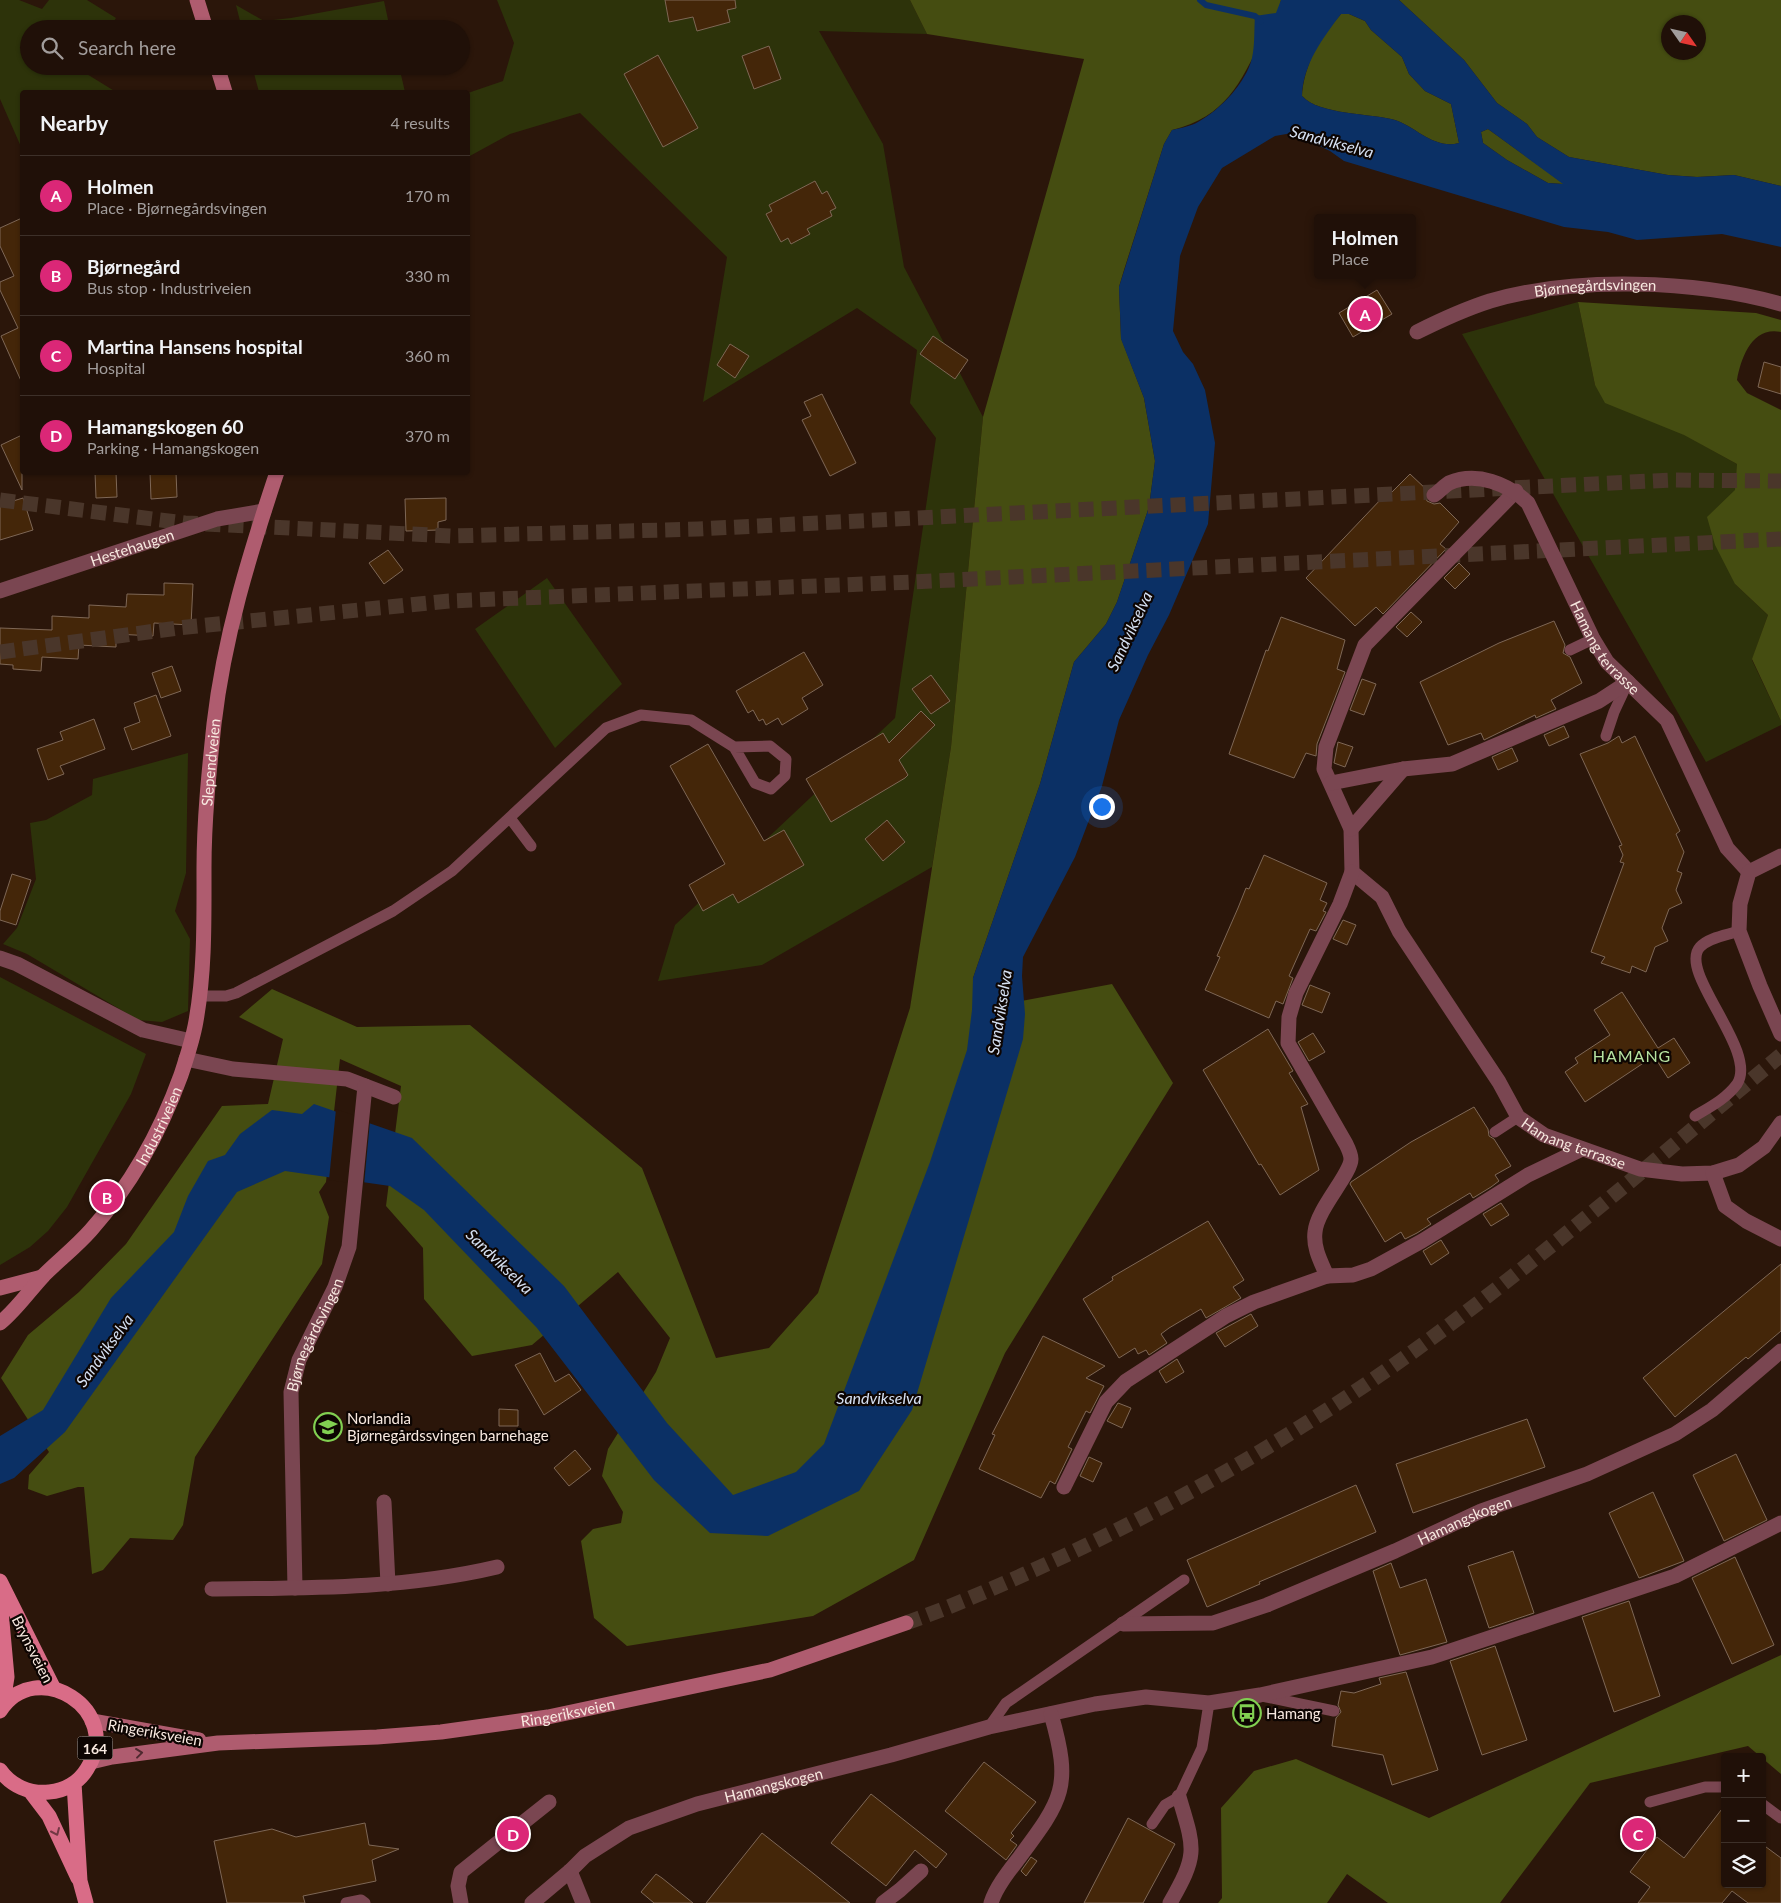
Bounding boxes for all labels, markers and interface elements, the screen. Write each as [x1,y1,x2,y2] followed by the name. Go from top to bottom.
[1661,15,1706,60] north arrow
[20,20,470,75] search box
[38,34,66,62] icon: search
[78,36,176,59] text: Search here
[40,110,108,135] text: Nearby
[390,113,450,132] text: 4 results
[1288,121,1376,161] water label: Sandvikselva
[87,175,154,198] text: Holmen
[50,186,62,205] text: A
[405,186,450,205] text: 170 m
[87,198,267,217] text: Place · Bjørnegårdsvingen
[1314,214,1416,279] popup
[1332,226,1398,249] text: Holmen
[1332,249,1369,268] text: Place
[87,255,180,278] text: Bjørnegård
[51,266,61,285] text: B
[405,266,450,285] text: 330 m
[1533,275,1657,300] street label: Bjørnegårdsvingen
[87,278,251,297] text: Bus stop · Industriveien
[1349,295,1381,333] pin: A
[87,335,303,358] text: Martina Hansens hospital
[51,346,61,365] text: C
[405,346,450,365] text: 360 m
[87,358,145,377] text: Hospital
[87,415,244,438] text: Hamangskogen 60
[50,426,62,445] text: D
[405,426,450,445] text: 370 m
[87,438,259,457] text: Parking · Hamangskogen
[88,525,176,569] street label: Hestehaugen
[1102,588,1156,674] water label: Sandvikselva
[1567,598,1644,698] street label: Hamang terrasse
[197,718,224,807] street label: Slependveien
[1089,794,1115,820] your location
[983,968,1015,1056] water label: Sandvikselva
[1593,1046,1671,1065] district label: HAMANG
[132,1084,185,1169] street label: Industriveien
[1518,1113,1628,1172] street label: Hamang terrasse
[91,1178,123,1216] pin: B
[463,1225,537,1297] water label: Sandvikselva
[282,1276,346,1393] street label: Bjørnegårdsvingen
[71,1310,137,1390] water label: Sandvikselva
[836,1388,922,1407] water label: Sandvikselva
[347,1409,549,1444] place label: Norlandia Bjørnegårdssvingen barnehage
[313,1412,343,1442] school or university icon: Norlandia Bjørnegårdssvingen barnehage
[1415,1492,1514,1548] street label: Hamangskogen
[8,1612,58,1686] street label: Brynsveien
[519,1694,616,1730] street label: Ringeriksveien
[1232,1698,1262,1728] bus stop icon: Hamang
[1266,1704,1321,1722] place label: Hamang
[107,1715,203,1749] street label: Ringeriksveien
[78,1736,112,1760] road number: 164
[135,1748,143,1759] one-way arrow
[1721,1753,1766,1888] map controls
[1721,1753,1766,1798] button: +
[722,1764,825,1806] street label: Hamangskogen
[1721,1798,1766,1843] button: −
[497,1815,529,1853] pin: D
[1622,1815,1654,1853] pin: C
[50,1827,61,1836] one-way arrow
[1721,1843,1766,1888] button: layers

